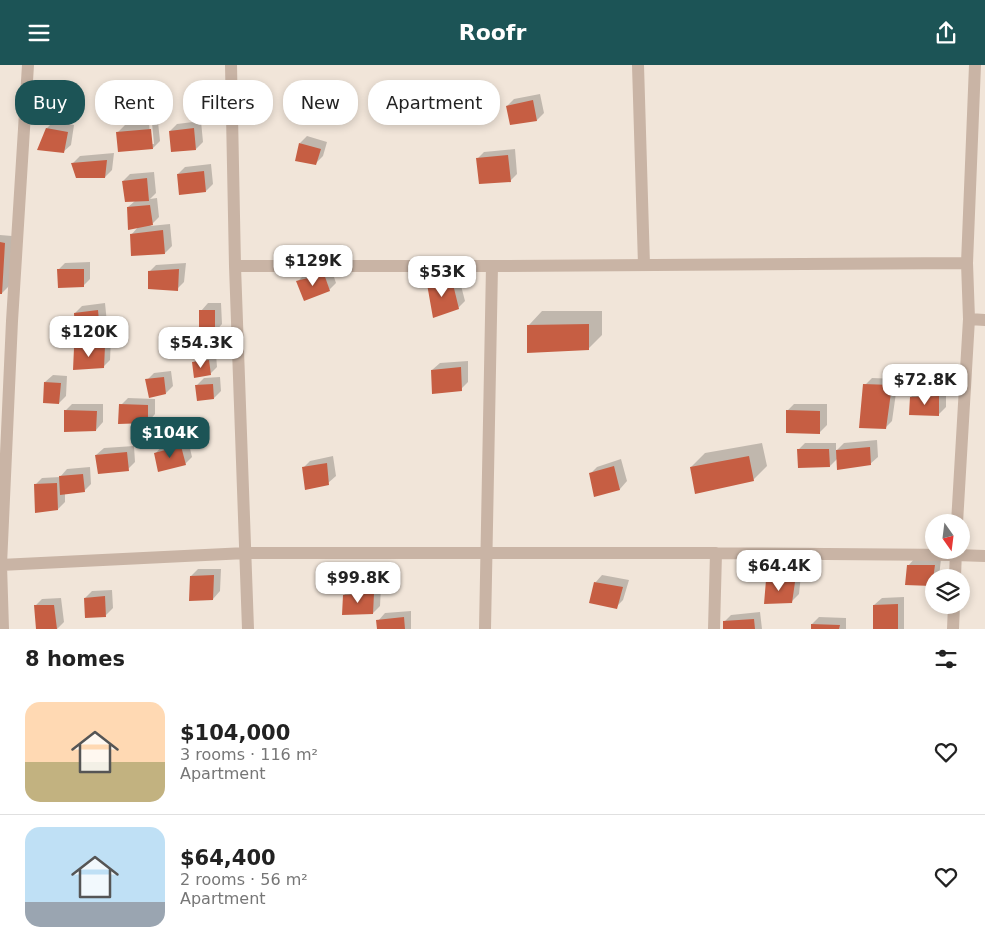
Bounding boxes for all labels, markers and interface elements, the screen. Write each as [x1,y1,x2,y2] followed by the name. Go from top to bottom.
[25,19,53,47] icon: menu
[932,19,960,47] icon: share
[459,20,526,45] text: Roofr
[15,80,85,125] chip: Buy
[95,80,173,125] chip: Rent
[183,80,273,125] chip: Filters
[283,80,358,125] chip: New
[368,80,500,125] chip: Apartment
[278,245,348,287] pin: $129K
[285,251,341,270] text: $129K
[412,255,472,298] pin: $53K
[419,262,465,281] text: $53K
[54,315,124,358] pin: $120K
[61,322,117,341] text: $120K
[160,327,242,369] pin: $54.3K
[169,333,233,352] text: $54.3K
[884,363,966,406] pin: $72.8K
[893,370,957,389] text: $72.8K
[135,417,205,459] pin: $104K
[142,423,198,442] text: $104K
[925,514,970,559] north arrow
[925,514,970,614] map controls
[738,549,820,592] pin: $64.4K
[747,556,811,575] text: $64.4K
[317,561,399,604] pin: $99.8K
[326,568,390,587] text: $99.8K
[925,569,970,614] button: layers
[932,645,960,673] icon: filters
[25,647,125,671] text: 8 homes
[180,721,290,745] text: $104,000
[65,722,125,782] icon: home
[932,738,960,766] icon: heart
[180,745,318,764] text: 3 rooms · 116 m²
[180,764,266,783] text: Apartment
[180,846,276,870] text: $64,400
[65,847,125,907] icon: home
[932,863,960,891] icon: heart
[180,870,308,889] text: 2 rooms · 56 m²
[180,889,266,908] text: Apartment

